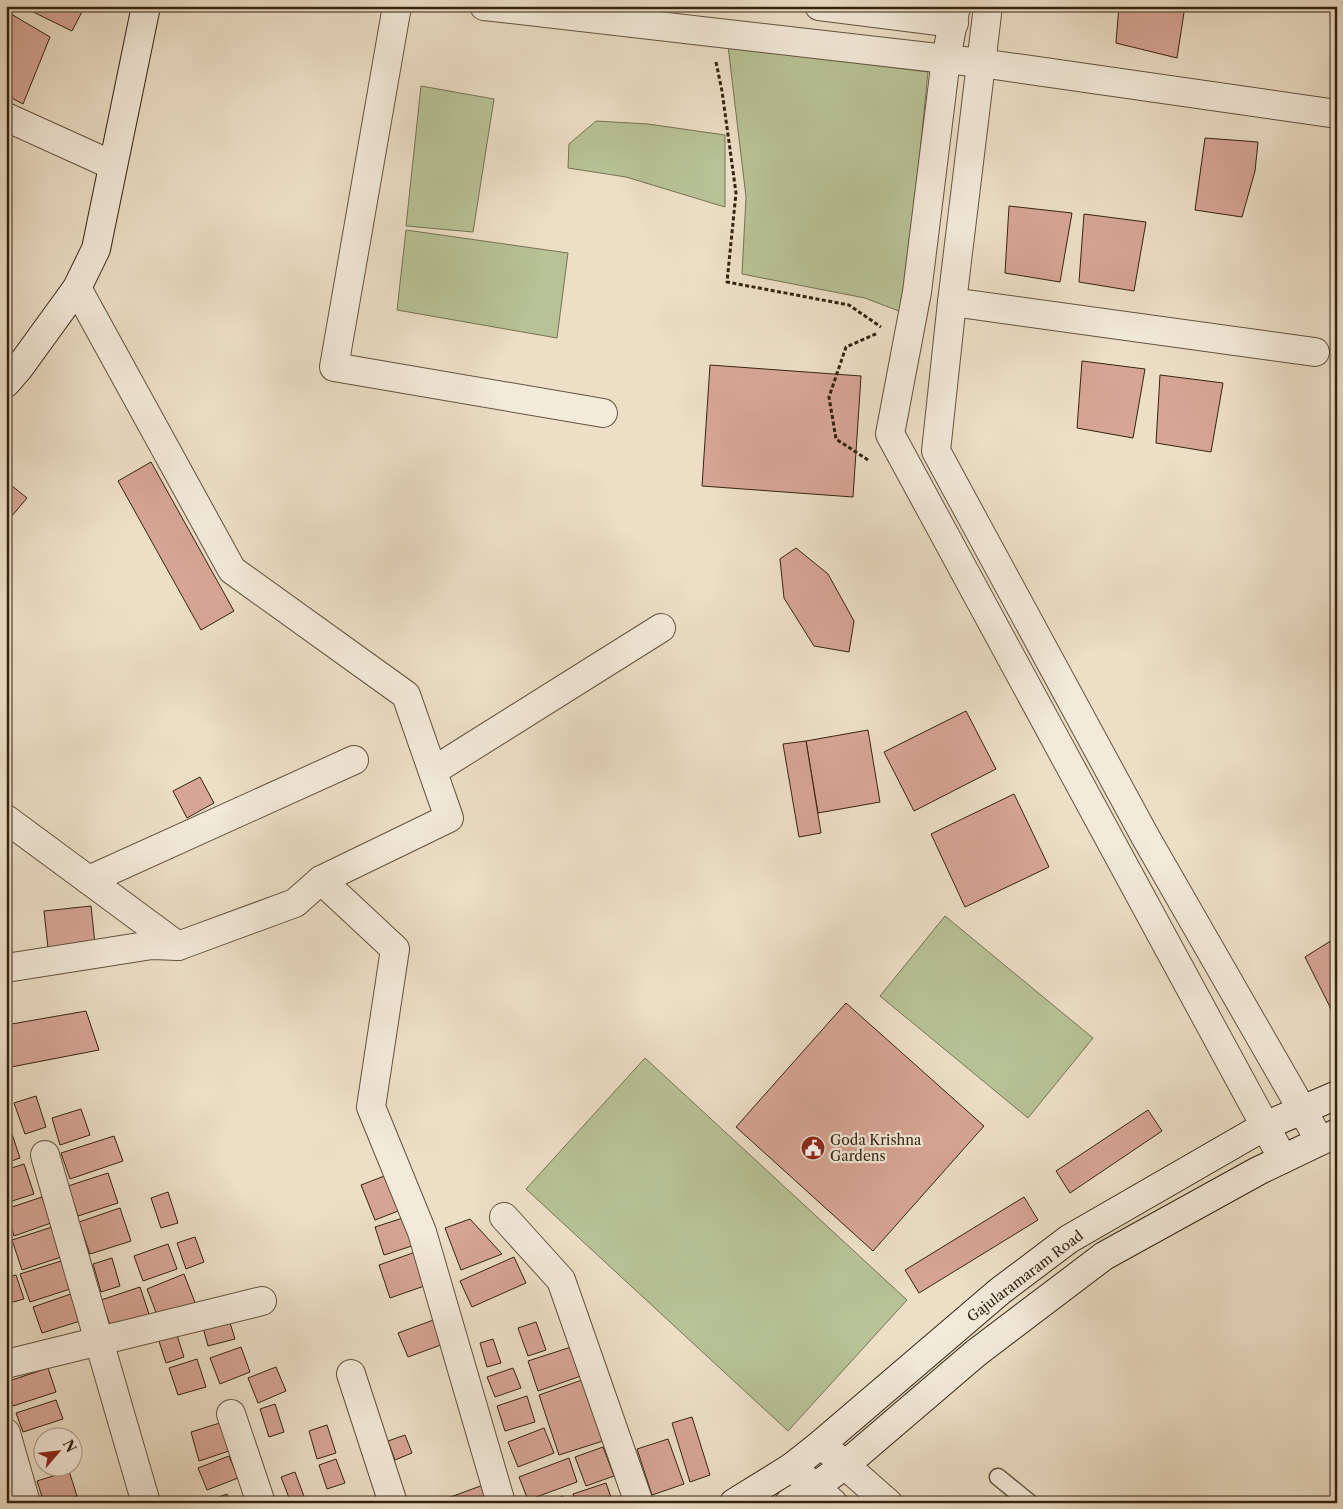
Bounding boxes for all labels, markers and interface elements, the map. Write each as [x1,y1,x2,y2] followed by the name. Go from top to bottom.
[830,1131,922,1165] place label: Goda Krishna Gardens
[800,1135,826,1161] public building icon: Goda Krishna Gardens
[963,1226,1087,1326] street label: Gajularamaram Road
[32,1426,82,1476] north arrow
[59,1436,80,1455] text: N

